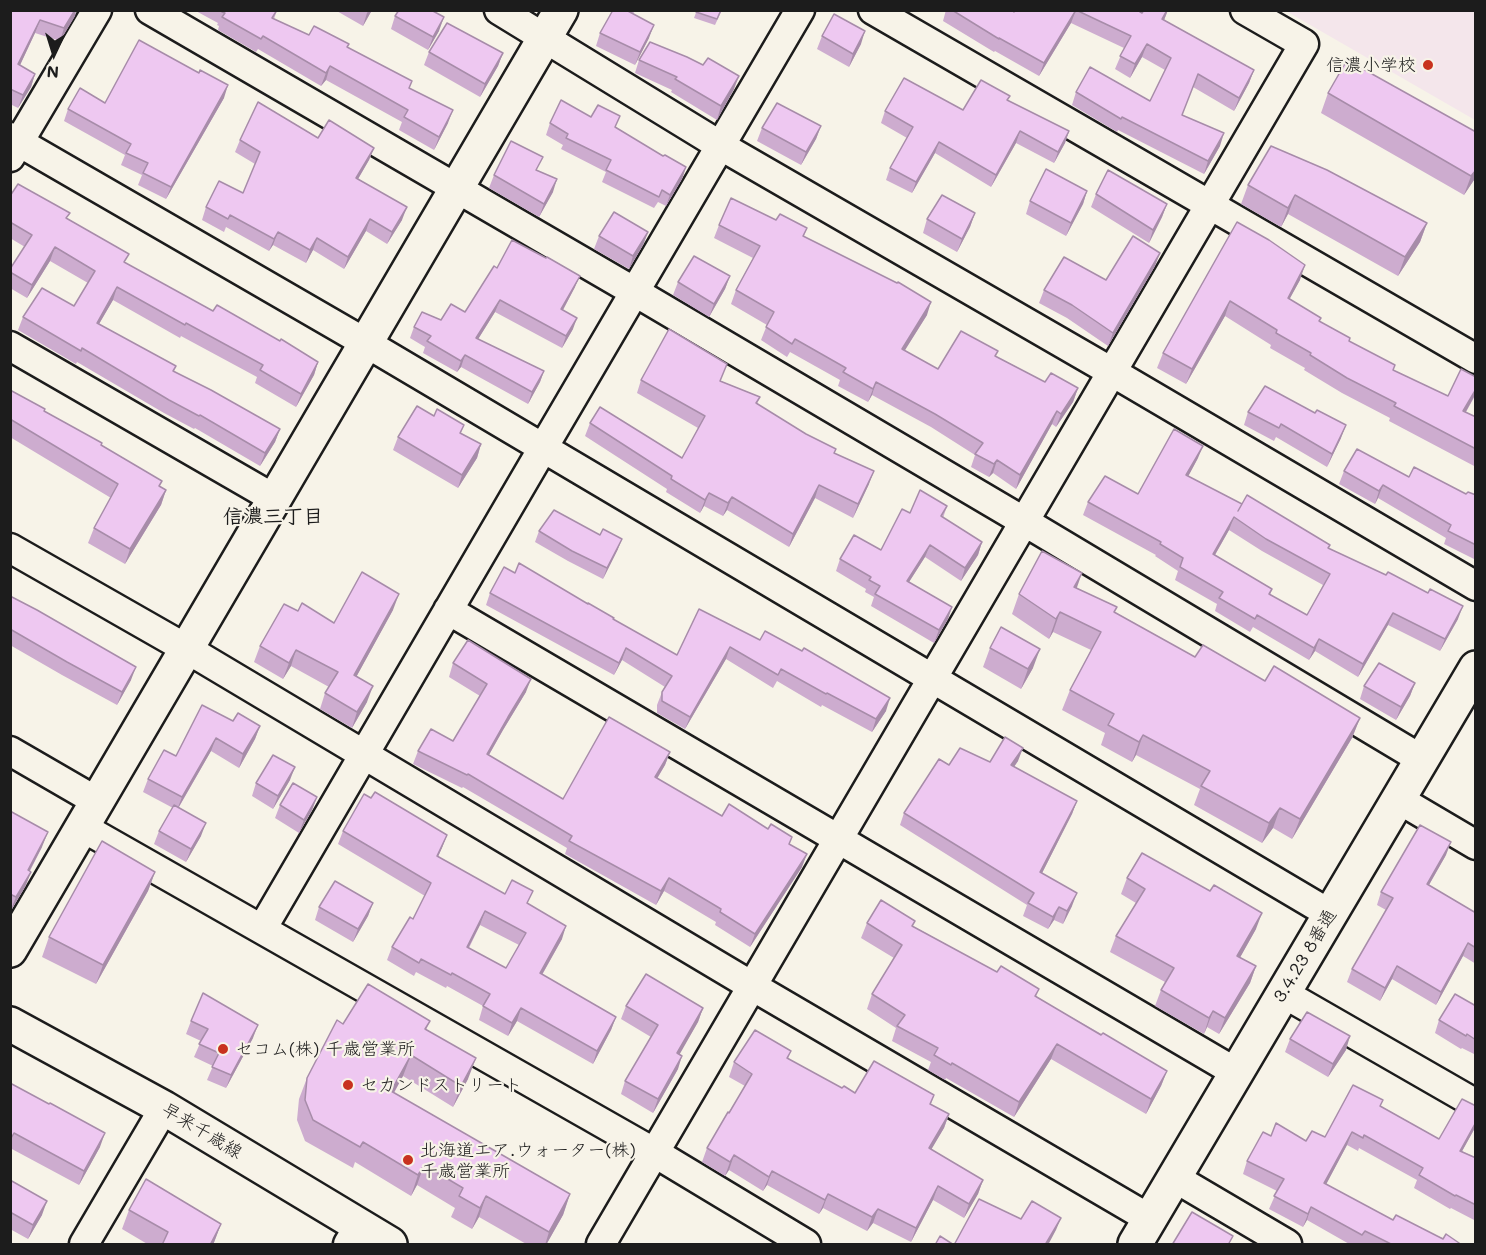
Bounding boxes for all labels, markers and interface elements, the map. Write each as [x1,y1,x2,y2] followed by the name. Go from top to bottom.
[24,24,84,84] north arrow
[1326,54,1416,76] place label: 信濃小学校
[1421,58,1435,72] marker: 信濃小学校
[46,62,60,83] text: N
[223,505,323,529] district label: 信濃三丁目
[1269,905,1341,1007] street label: 3.4.23 8番通
[235,1038,415,1060] place label: セコム(株) 千歳営業所
[216,1042,230,1056] marker: セコム(株) 千歳営業所
[360,1074,522,1096] place label: セカンドストリート
[341,1078,355,1092] marker: セカンドストリート
[158,1099,246,1163] street label: 早来千歳線
[420,1139,636,1182] place label: 北海道エア.ウォーター(株) 千歳営業所
[401,1153,415,1167] marker: 北海道エア.ウォーター(株) 千歳営業所

